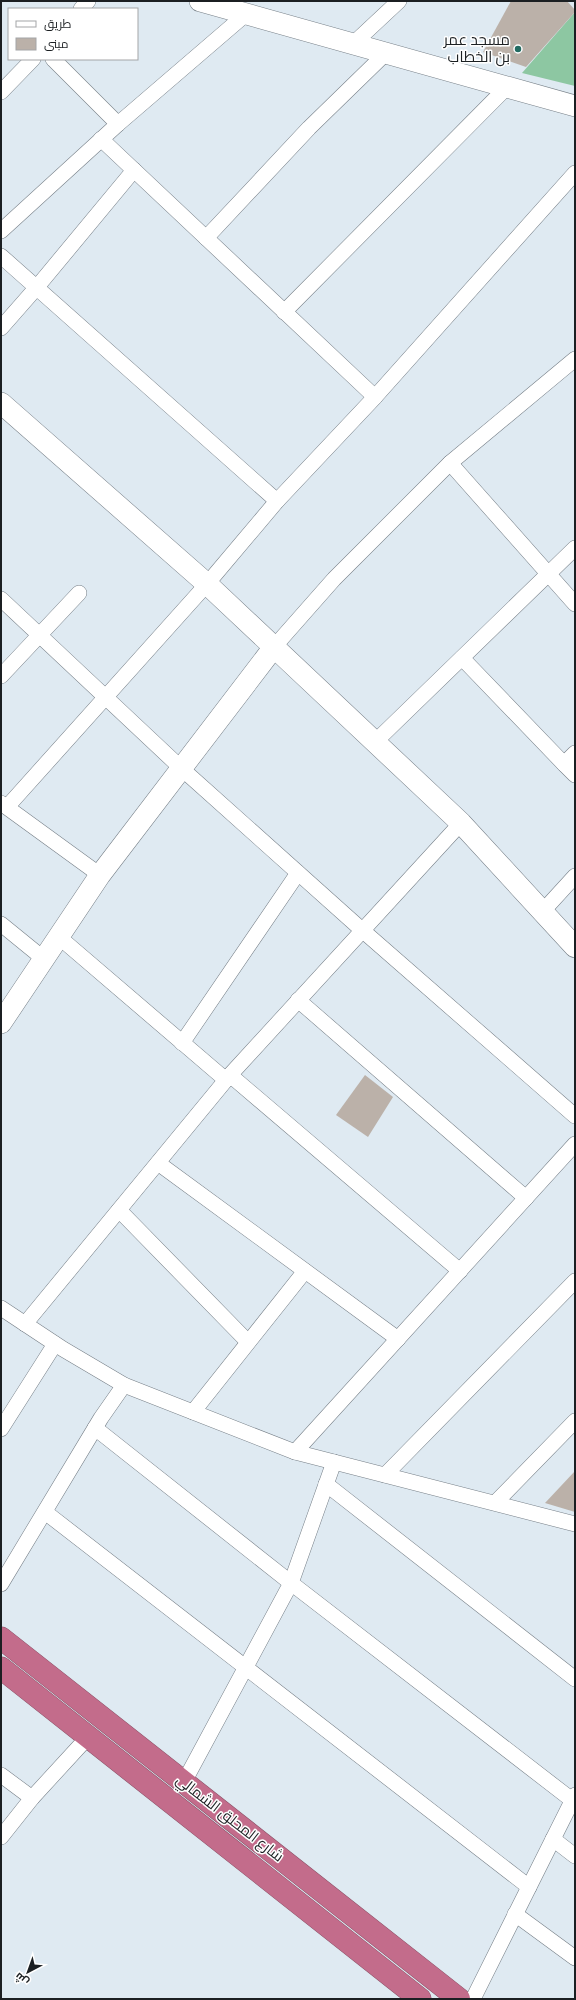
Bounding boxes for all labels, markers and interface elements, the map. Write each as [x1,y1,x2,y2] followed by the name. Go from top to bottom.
[8,8,138,60] legend
[44,16,72,31] text: طريق
[443,30,510,67] place label: مسجد عمر بن الخطاب
[44,36,69,51] text: مبنى
[513,44,523,54] marker: مسجد عمر بن الخطاب
[171,1770,288,1868] street label: شارع المحلق الشمالي
[8,1952,48,1992] north arrow
[12,1970,31,1989] text: ش

